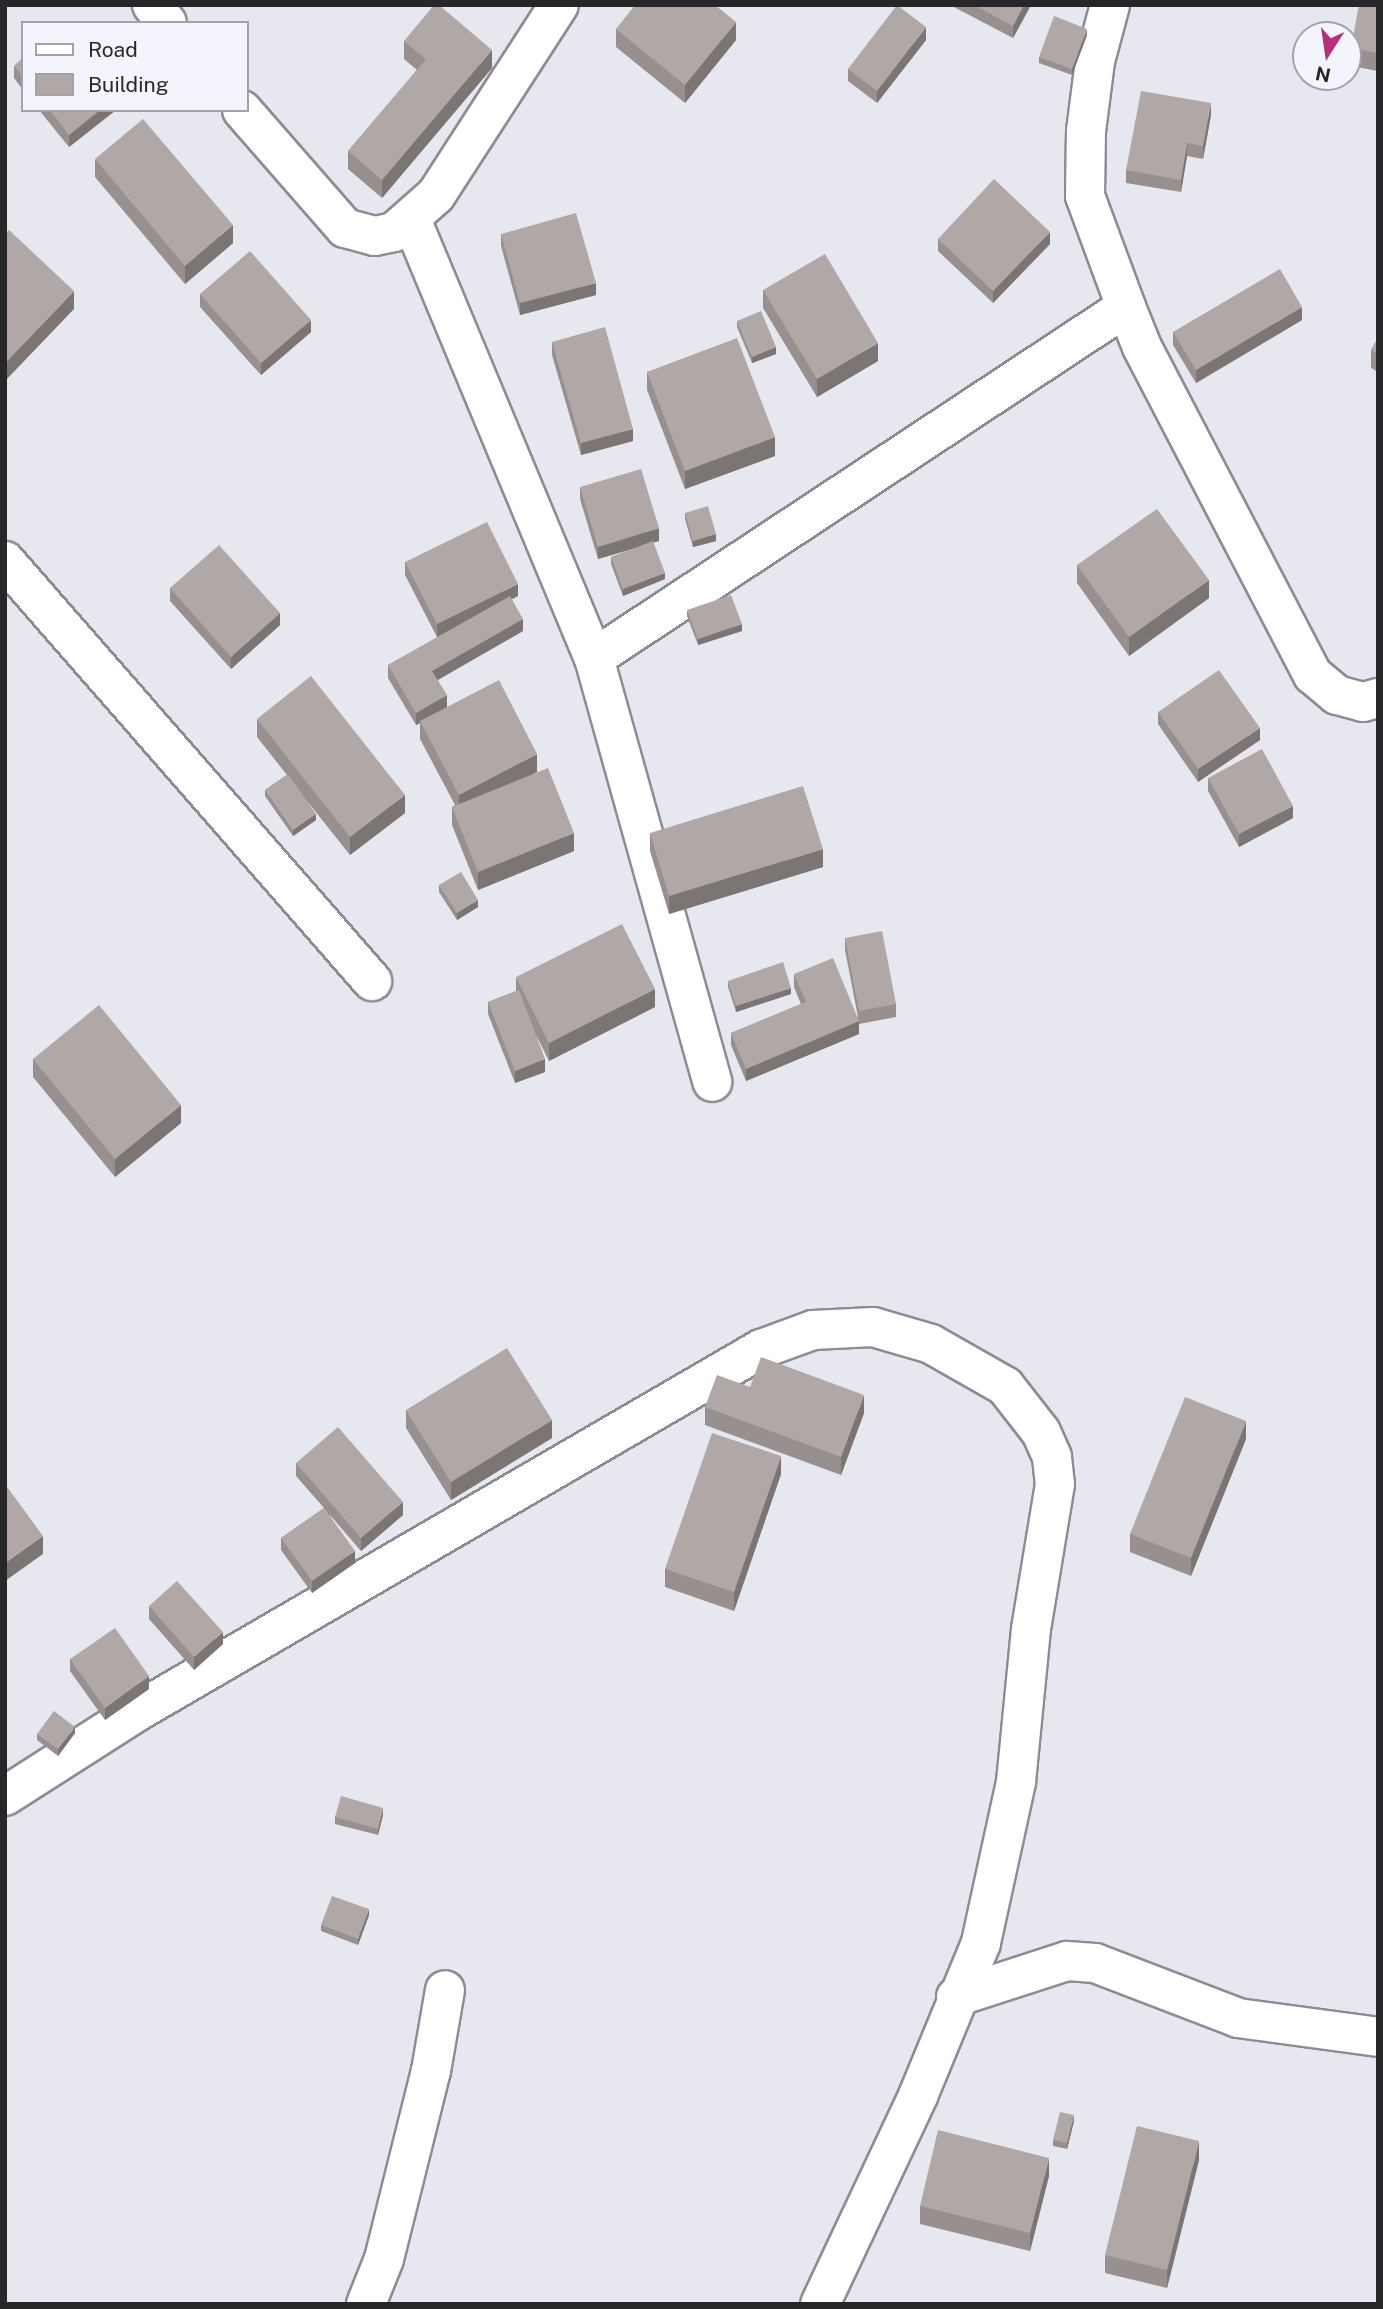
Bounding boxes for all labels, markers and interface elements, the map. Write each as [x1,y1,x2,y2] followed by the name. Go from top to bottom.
[21,21,248,112] legend
[1292,21,1362,91] north arrow
[88,37,138,62] text: Road
[1314,62,1333,87] text: N
[88,72,169,97] text: Building

